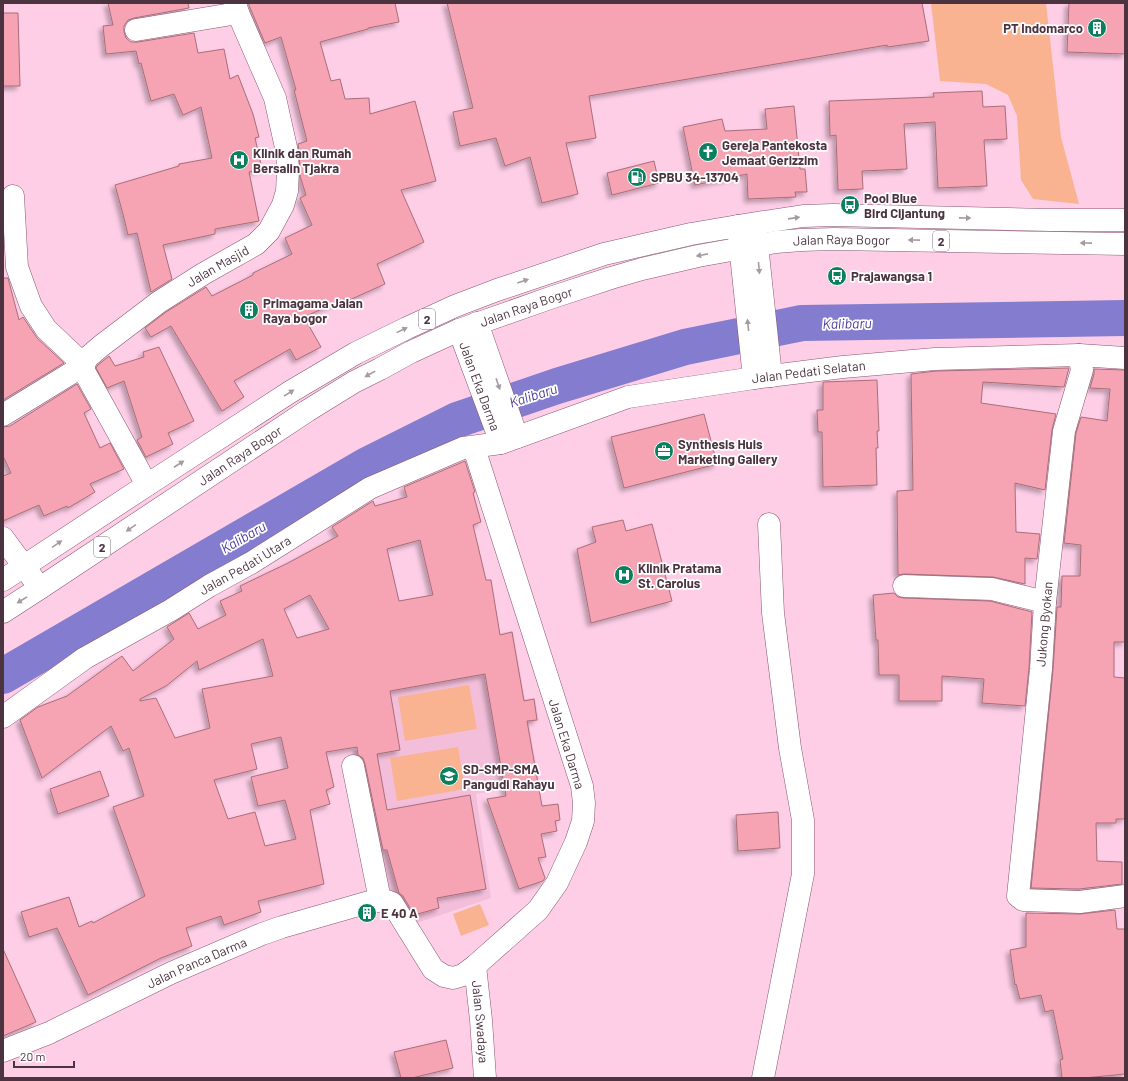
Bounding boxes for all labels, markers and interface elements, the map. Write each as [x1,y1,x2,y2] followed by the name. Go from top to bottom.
[1086,17,1108,39] building icon: PT Indomarco
[1003,20,1083,36] place label: PT Indomarco
[722,137,827,168] place label: Gereja Pantekosta Jemaat Gerizzim
[697,141,719,163] church icon: Gereja Pantekosta Jemaat Gerizzim
[253,145,351,176] place label: Klinik dan Rumah Bersalin Tjakra
[228,149,250,171] hospital icon: Klinik dan Rumah Bersalin Tjakra
[626,166,648,188] fuel station icon: SPBU 34-13704
[651,169,739,185] place label: SPBU 34-13704
[864,190,945,221] place label: Pool Blue Bird Cijantung
[839,194,861,216] bus stop icon: Pool Blue Bird Cijantung
[787,214,800,221] one-way arrow
[959,215,972,221] one-way arrow
[792,231,890,249] street label: Jalan Raya Bogor
[933,231,949,251] road number: 2
[907,237,920,243] one-way arrow
[1079,240,1092,246] one-way arrow
[184,242,252,290] street label: Jalan Masjid
[696,253,708,259] one-way arrow
[756,262,762,274] one-way arrow
[826,265,848,287] bus stop icon: Prajawangsa 1
[851,268,932,284] place label: Prajawangsa 1
[517,278,529,284] one-way arrow
[478,283,575,330] street label: Jalan Raya Bogor
[263,295,363,326] place label: Primagama Jalan Raya bogor
[238,299,260,321] building icon: Primagama Jalan Raya bogor
[419,309,435,329] road number: 2
[822,314,872,332] water label: Kalibaru
[745,319,751,331] one-way arrow
[396,327,408,333] one-way arrow
[456,340,504,433] street label: Jalan Eka Darma
[751,357,866,386] street label: Jalan Pedati Selatan
[364,371,376,377] one-way arrow
[495,378,501,390] one-way arrow
[507,379,559,411] water label: Kalibaru
[283,390,295,397] one-way arrow
[195,422,285,489] street label: Jalan Raya Bogor
[678,436,778,467] place label: Synthesis Huis Marketing Gallery
[653,440,675,462] office icon: Synthesis Huis Marketing Gallery
[173,460,185,467] one-way arrow
[217,517,269,557] water label: Kalibaru
[126,524,137,531] one-way arrow
[196,532,294,598] street label: Jalan Pedati Utara
[94,537,110,557] road number: 2
[52,540,62,548] one-way arrow
[638,560,722,591] place label: Klinik Pratama St. Carolus
[613,564,635,586] hospital icon: Klinik Pratama St. Carolus
[1032,581,1056,667] street label: Jukong Byokan
[17,596,27,604] one-way arrow
[546,697,588,791] street label: Jalan Eka Darma
[463,761,555,792] place label: SD-SMP-SMA Pangudi Rahayu
[438,765,460,787] school or university icon: SD-SMP-SMA Pangudi Rahayu
[356,902,378,924] building icon: E 40 A
[381,905,418,921] place label: E 40 A
[144,934,249,992] street label: Jalan Panca Darma
[469,979,492,1064] street label: Jalan Swadaya
[14,1043,74,1069] scale bar
[20,1049,46,1063] text: 20 m

